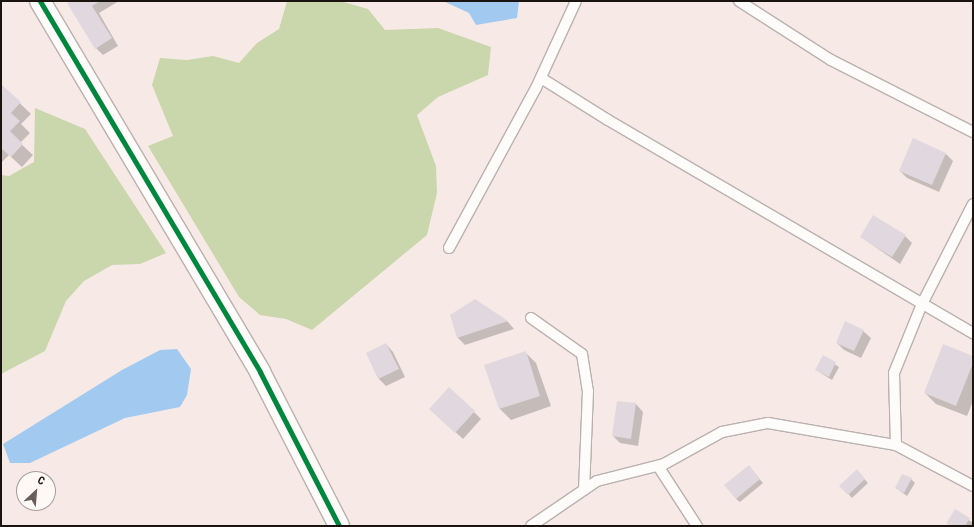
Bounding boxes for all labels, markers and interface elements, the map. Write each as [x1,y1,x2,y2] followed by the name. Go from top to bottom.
[16,471,56,511] north arrow
[35,473,47,488] text: С

